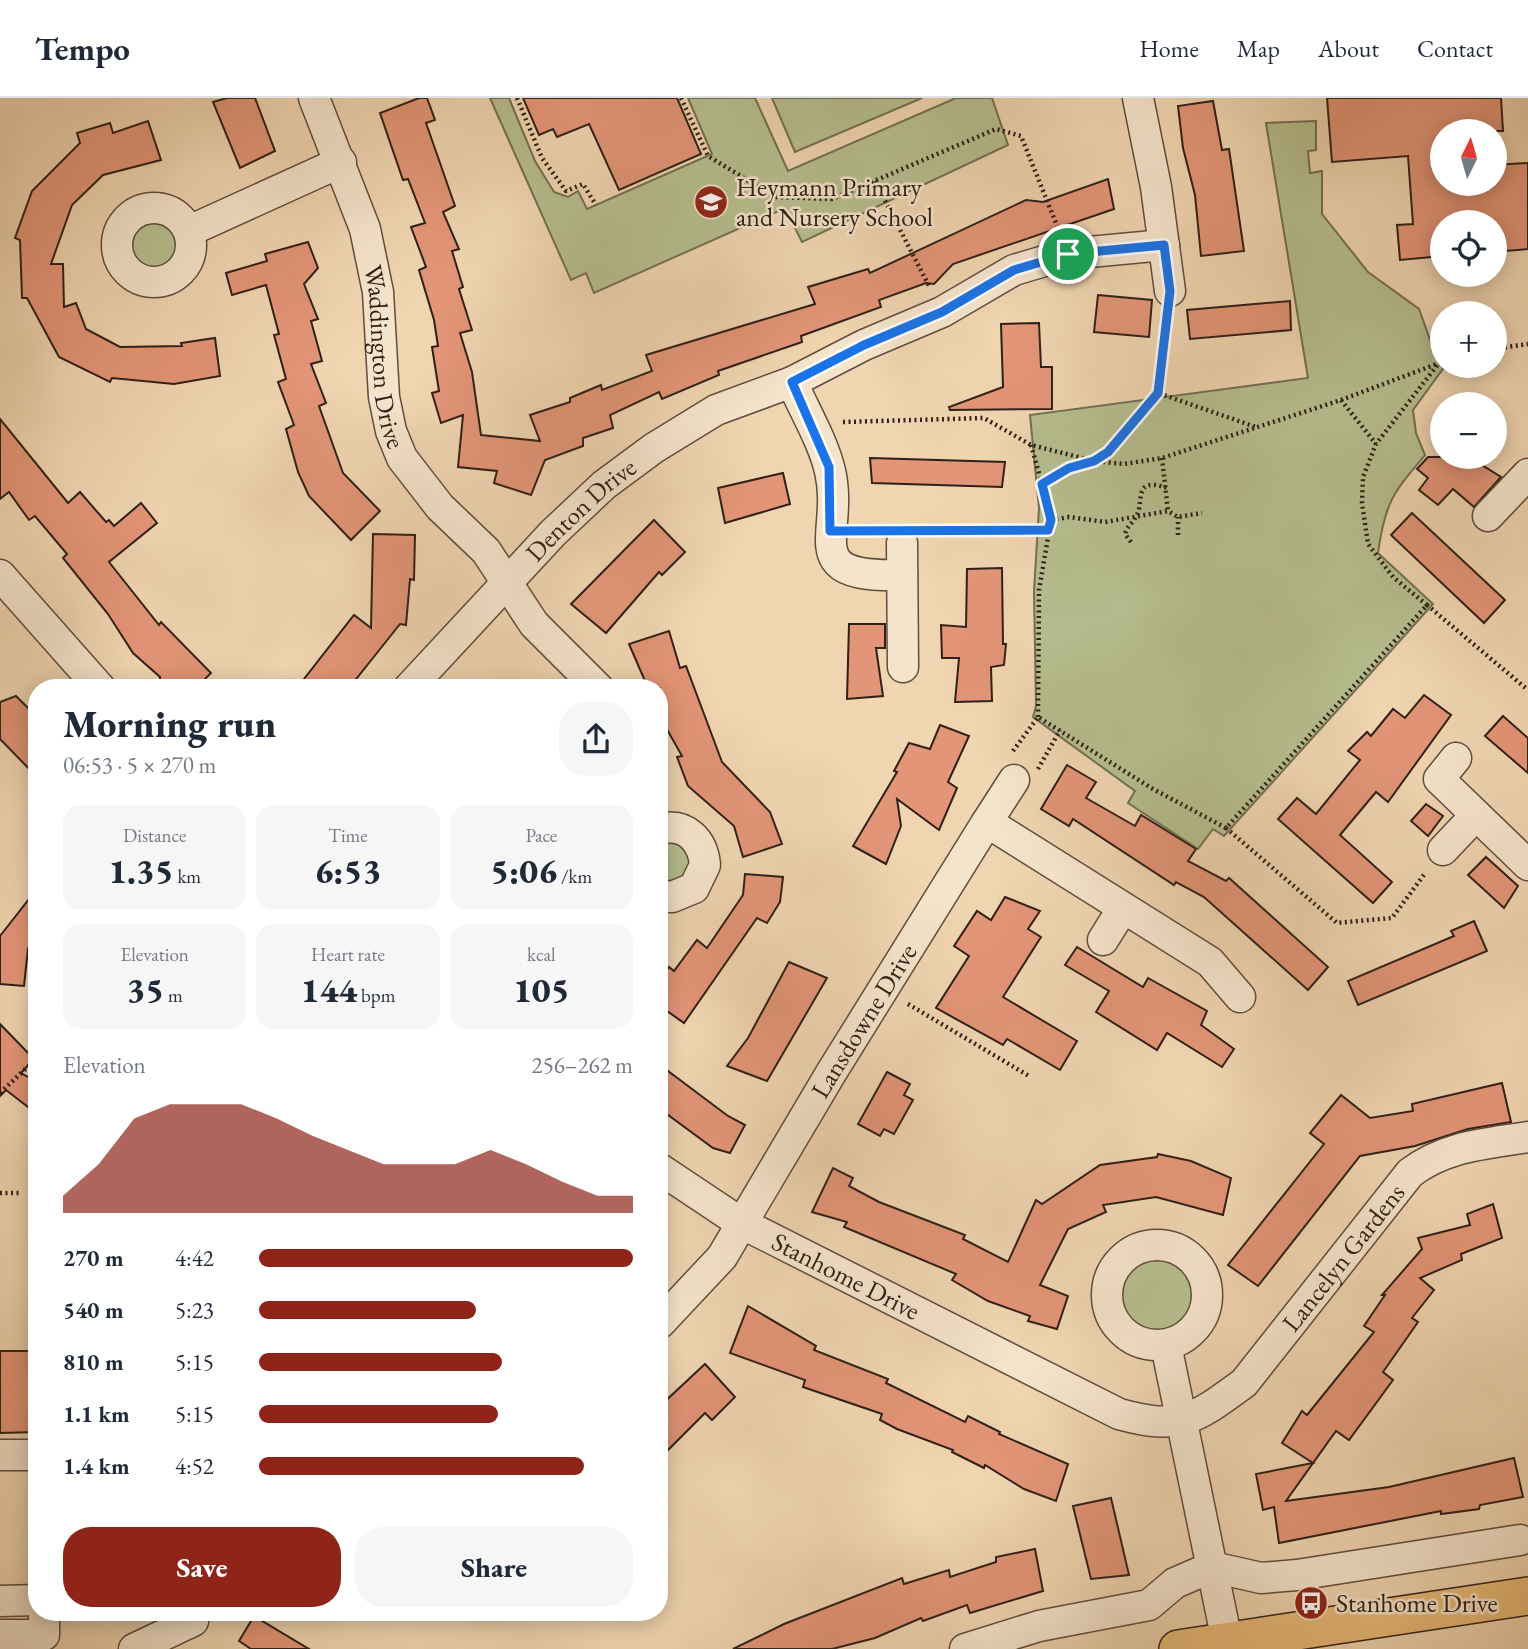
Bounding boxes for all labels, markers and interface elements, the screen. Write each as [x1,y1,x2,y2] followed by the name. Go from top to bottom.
[35,27,130,70] text: Tempo
[1139,33,1199,64] text: Home
[1237,33,1280,64] text: Map
[1318,33,1379,64] text: About
[1417,33,1493,64] text: Contact
[1430,119,1507,196] north arrow
[1430,119,1507,469] map controls
[736,170,933,234] place label: Heymann Primary and Nursery School
[692,183,730,221] school or university icon: Heymann Primary and Nursery School
[1430,210,1507,287] button: locate
[1038,224,1098,284] pin
[1049,235,1087,273] icon: arrive
[356,262,413,454] street label: Waddington Drive
[1430,301,1507,378] button: +
[1430,392,1507,469] button: −
[518,450,643,569] street label: Denton Drive
[63,699,276,748] text: Morning run
[559,702,633,776] button: share
[63,750,216,780] text: 06:53 · 5 × 270 m
[123,823,186,848] text: Distance
[328,823,368,848] text: Time
[525,823,557,848] text: Pace
[108,848,174,893] text: 1.35
[315,848,381,893] text: 6:53
[490,848,557,893] text: 5:06
[174,864,201,889] text: km
[557,864,592,889] text: /km
[803,937,924,1104] street label: Lansdowne Drive
[120,942,189,967] text: Elevation
[311,942,385,967] text: Heart rate
[527,942,556,967] text: kcal
[126,967,164,1012] text: 35
[301,967,357,1012] text: 144
[513,967,570,1012] text: 105
[164,983,183,1008] text: m
[357,983,395,1008] text: bpm
[63,1050,146,1080] text: Elevation
[532,1050,633,1080] text: 256–262 m
[1274,1177,1412,1339] street label: Lancelyn Gardens
[766,1224,926,1328] street label: Stanhome Drive
[63,1243,124,1273] text: 270 m
[175,1243,214,1273] text: 4:42
[63,1295,124,1325] text: 540 m
[175,1295,214,1325] text: 5:23
[63,1347,124,1377] text: 810 m
[175,1347,214,1377] text: 5:15
[63,1399,130,1429] text: 1.1 km
[175,1399,214,1429] text: 5:15
[63,1451,130,1481] text: 1.4 km
[175,1451,214,1481] text: 4:52
[63,1527,341,1607] button: Save
[355,1527,633,1607] button: Share
[1292,1584,1330,1622] bus stop icon: Stanhome Drive
[1336,1586,1498,1620] place label: Stanhome Drive

